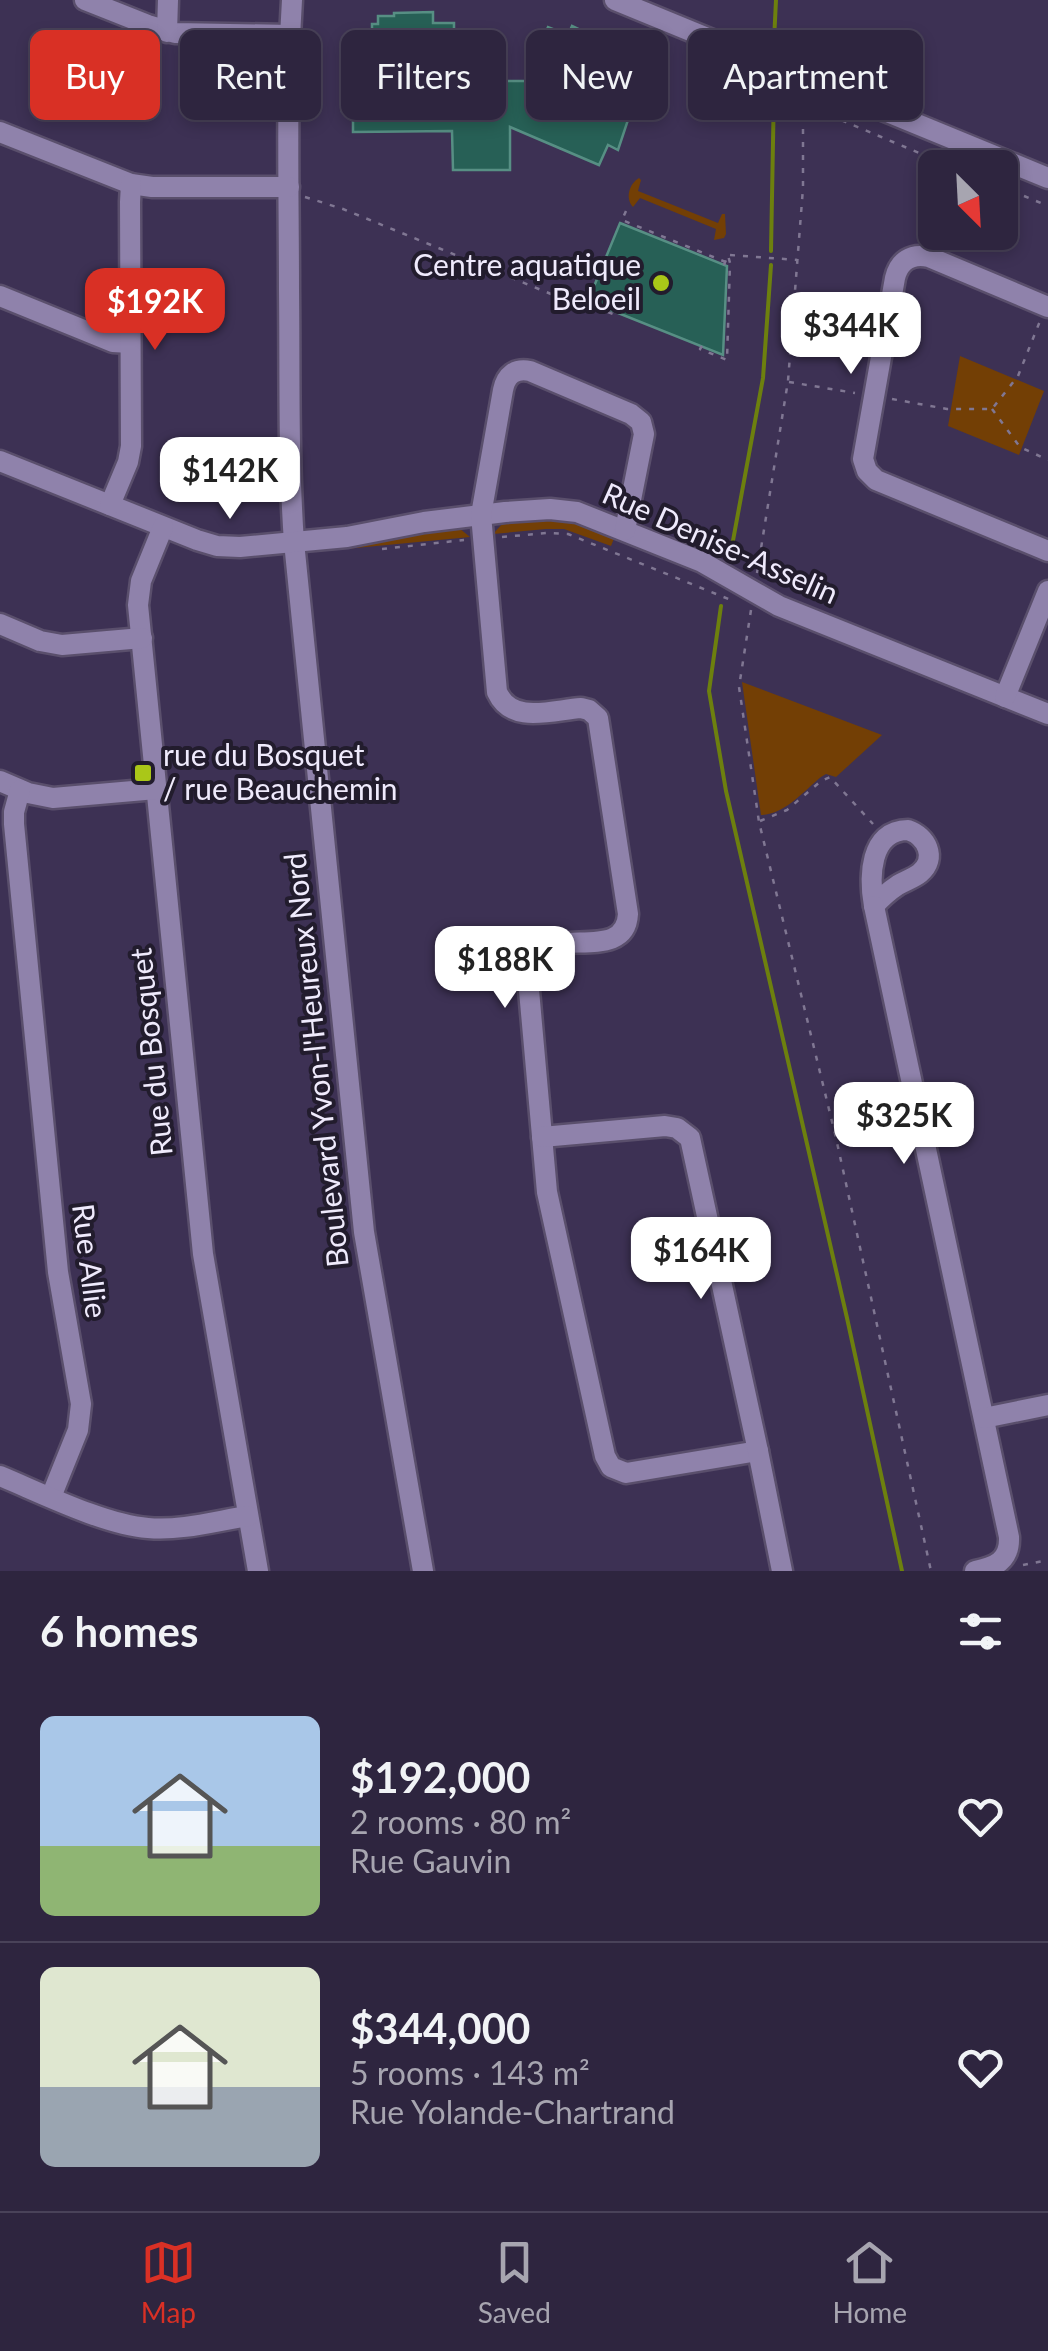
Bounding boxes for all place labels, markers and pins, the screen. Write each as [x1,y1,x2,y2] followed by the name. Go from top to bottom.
[413,246,641,316] place label: Centre aquatique Beloeil
[85,268,225,353] pin: $192K
[650,272,672,294] marker: Centre aquatique Beloeil
[781,292,921,377] pin: $344K
[160,437,300,522] pin: $142K
[163,736,398,806] place label: rue du Bosquet / rue Beauchemin
[132,762,154,784] marker: rue du Bosquet / rue Beauchemin
[435,926,575,1011] pin: $188K
[834,1082,974,1167] pin: $325K
[631,1217,771,1302] pin: $164K

